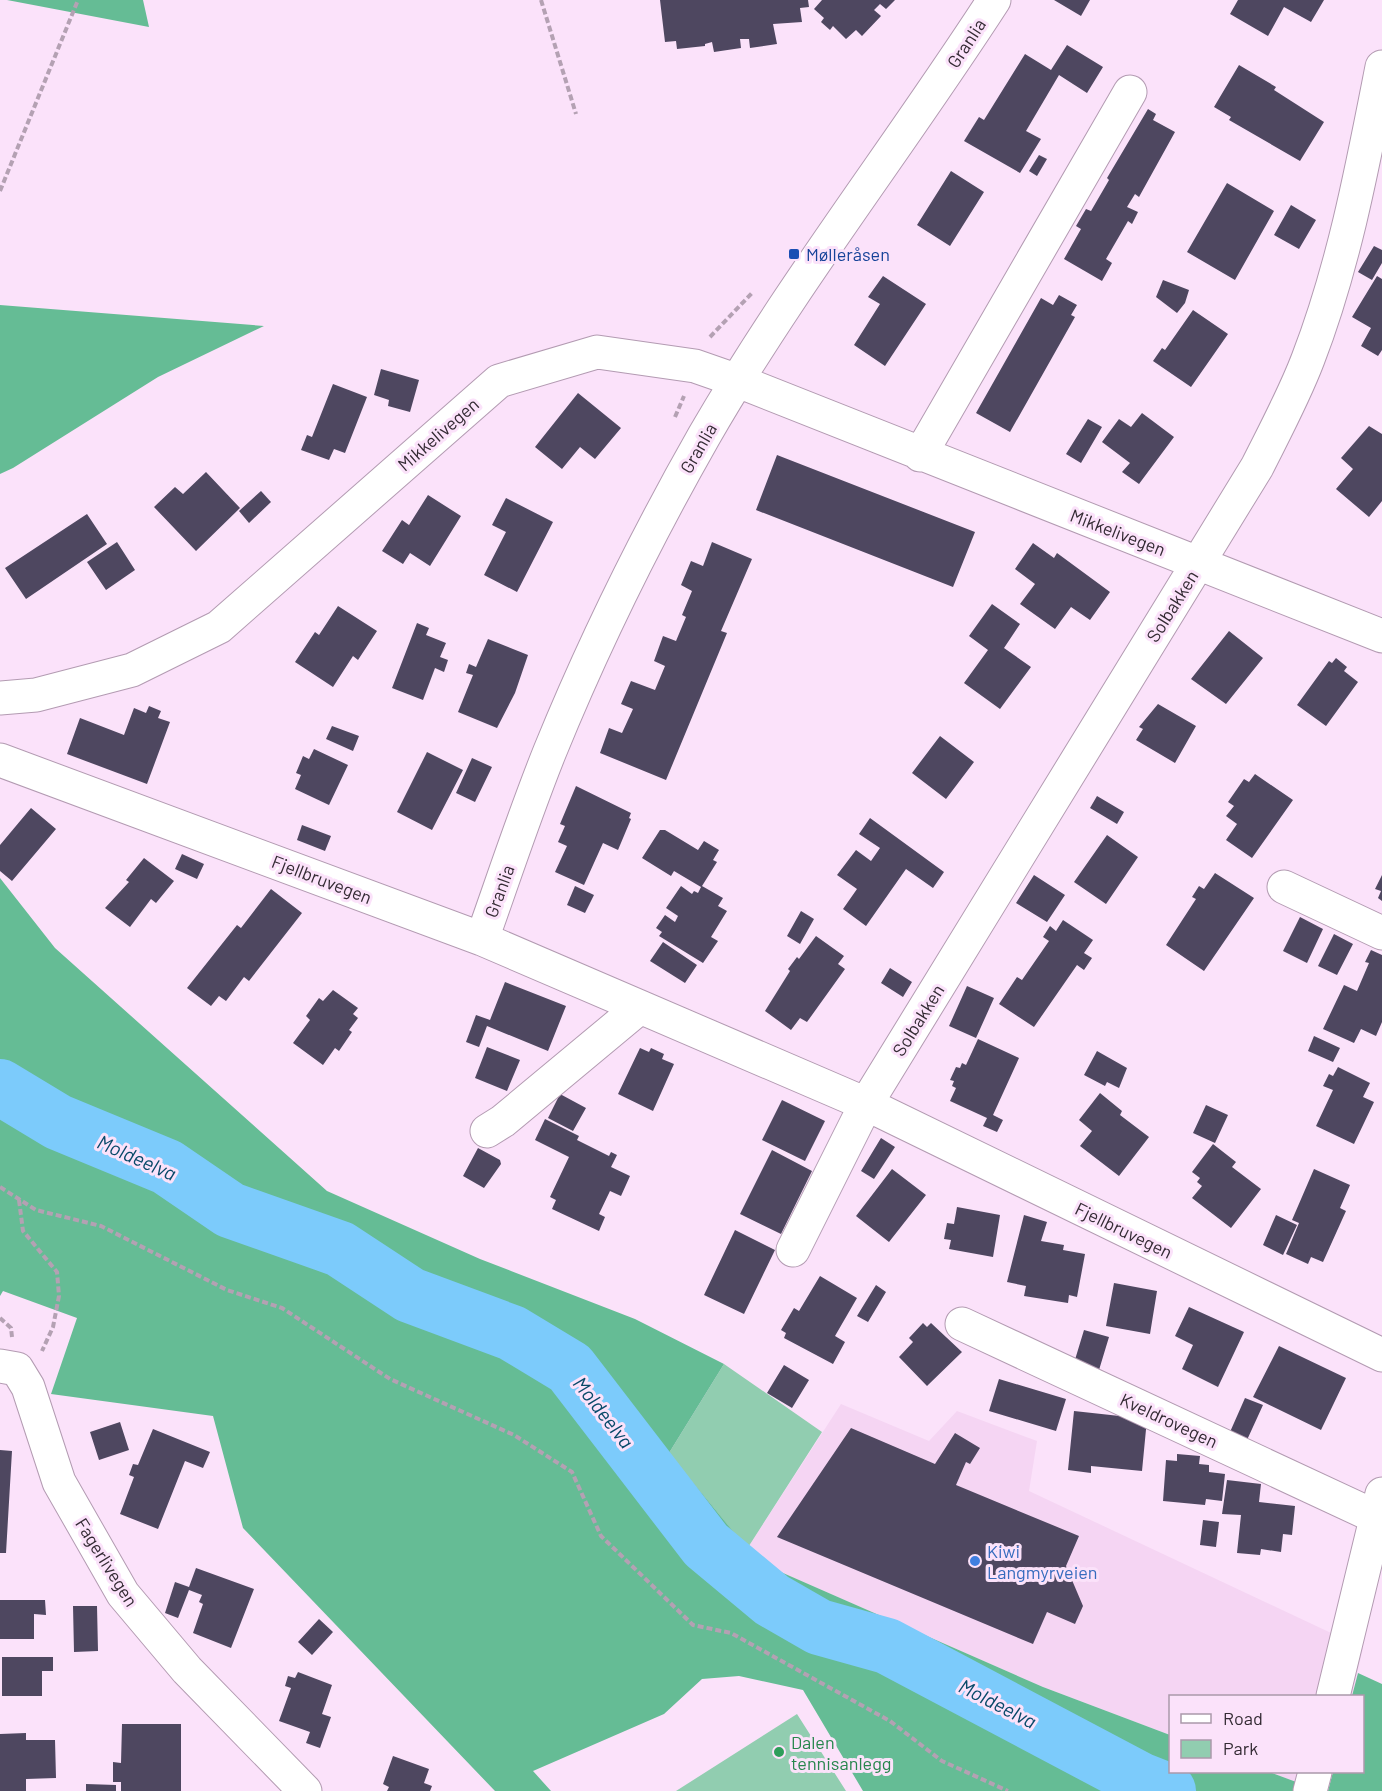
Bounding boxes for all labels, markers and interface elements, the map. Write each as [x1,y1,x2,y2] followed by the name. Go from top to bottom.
[942,14,990,72] street label: Granlia
[806,243,890,265] place label: Mølleråsen
[787,247,801,261] marker: Mølleråsen
[393,393,483,475] street label: Mikkelivegen
[675,419,721,477] street label: Granlia
[1067,504,1169,560] street label: Mikkelivegen
[1141,566,1203,646] street label: Solbakken
[269,850,375,908] street label: Fjellbruvegen
[479,862,519,920] street label: Granlia
[887,980,949,1060] street label: Solbakken
[94,1129,180,1185] water label: Moldeelva
[1072,1197,1176,1263] street label: Fjellbruvegen
[569,1372,639,1452] water label: Moldeelva
[1117,1388,1221,1452] street label: Kveldrovegen
[71,1514,143,1610] street label: Fagerlivegen
[987,1540,1098,1583] place label: Kiwi Langmyrveien
[968,1554,982,1568] marker: Kiwi Langmyrveien
[955,1673,1041,1733] water label: Moldeelva
[1169,1695,1364,1773] legend
[1223,1707,1263,1729] text: Road
[791,1731,891,1774] place label: Dalen tennisanlegg
[1223,1737,1258,1759] text: Park
[772,1745,786,1759] marker: Dalen tennisanlegg

